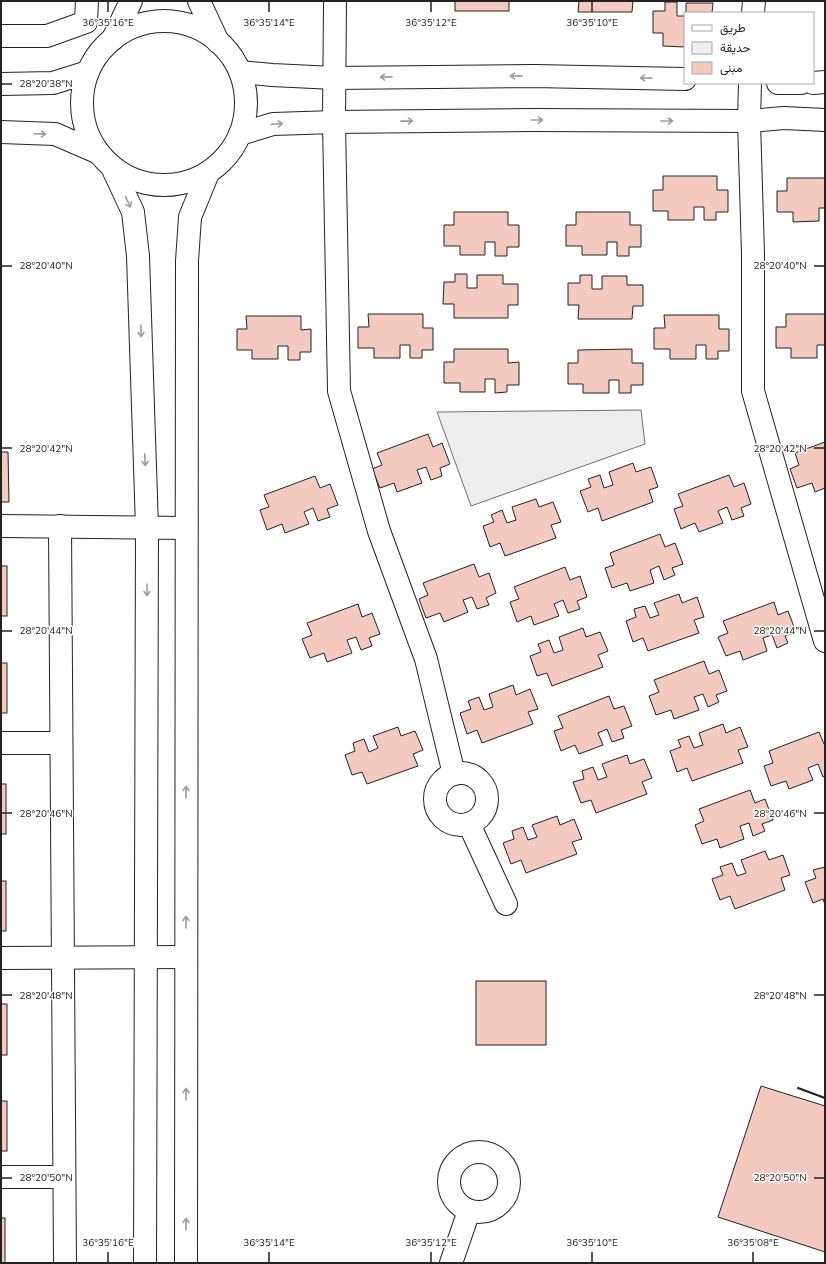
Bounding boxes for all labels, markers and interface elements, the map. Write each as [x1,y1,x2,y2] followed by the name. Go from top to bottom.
[684,12,814,84] legend
[82,16,134,30] text: 36°35'16"E
[243,16,295,30] text: 36°35'14"E
[405,16,457,30] text: 36°35'12"E
[566,16,618,30] text: 36°35'10"E
[720,20,746,36] text: طريق
[720,40,750,56] text: حديقة
[720,60,742,76] text: مبنى
[510,72,523,80] one-way arrow
[380,74,393,81] one-way arrow
[640,74,653,82] one-way arrow
[19,77,73,91] text: 28°20'38"N
[530,116,543,124] one-way arrow
[400,117,413,125] one-way arrow
[660,117,673,125] one-way arrow
[271,121,284,128] one-way arrow
[33,130,46,137] one-way arrow
[125,196,132,208] one-way arrow
[19,259,73,273] text: 28°20'40"N
[753,259,807,273] text: 28°20'40"N
[137,324,145,337] one-way arrow
[19,442,73,456] text: 28°20'42"N
[753,442,807,456] text: 28°20'42"N
[141,453,149,466] one-way arrow
[143,583,151,596] one-way arrow
[19,624,73,638] text: 28°20'44"N
[753,624,807,638] text: 28°20'44"N
[182,786,190,799] one-way arrow
[19,807,73,821] text: 28°20'46"N
[753,807,807,821] text: 28°20'46"N
[182,916,190,929] one-way arrow
[19,989,73,1003] text: 28°20'48"N
[753,989,807,1003] text: 28°20'48"N
[182,1088,190,1101] one-way arrow
[19,1171,73,1185] text: 28°20'50"N
[753,1171,807,1185] text: 28°20'50"N
[182,1218,190,1231] one-way arrow
[82,1236,134,1250] text: 36°35'16"E
[243,1236,295,1250] text: 36°35'14"E
[405,1236,457,1250] text: 36°35'12"E
[566,1236,618,1250] text: 36°35'10"E
[727,1236,779,1250] text: 36°35'08"E

